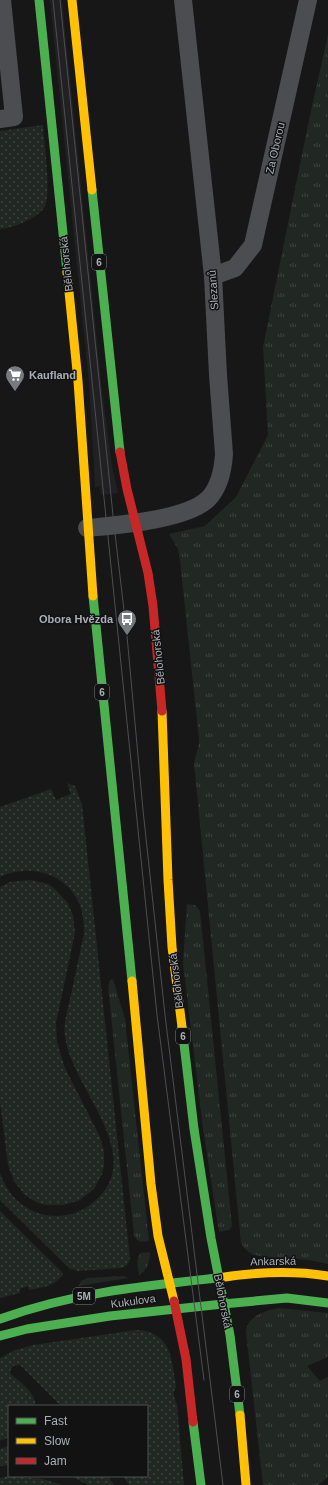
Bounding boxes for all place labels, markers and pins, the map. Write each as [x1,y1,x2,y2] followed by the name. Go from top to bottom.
[4,364,26,392] supermarket icon: Kaufland
[29,369,76,381] place label: Kaufland
[116,608,138,636] bus stop icon: Obora Hvězda
[39,613,114,625] place label: Obora Hvězda

